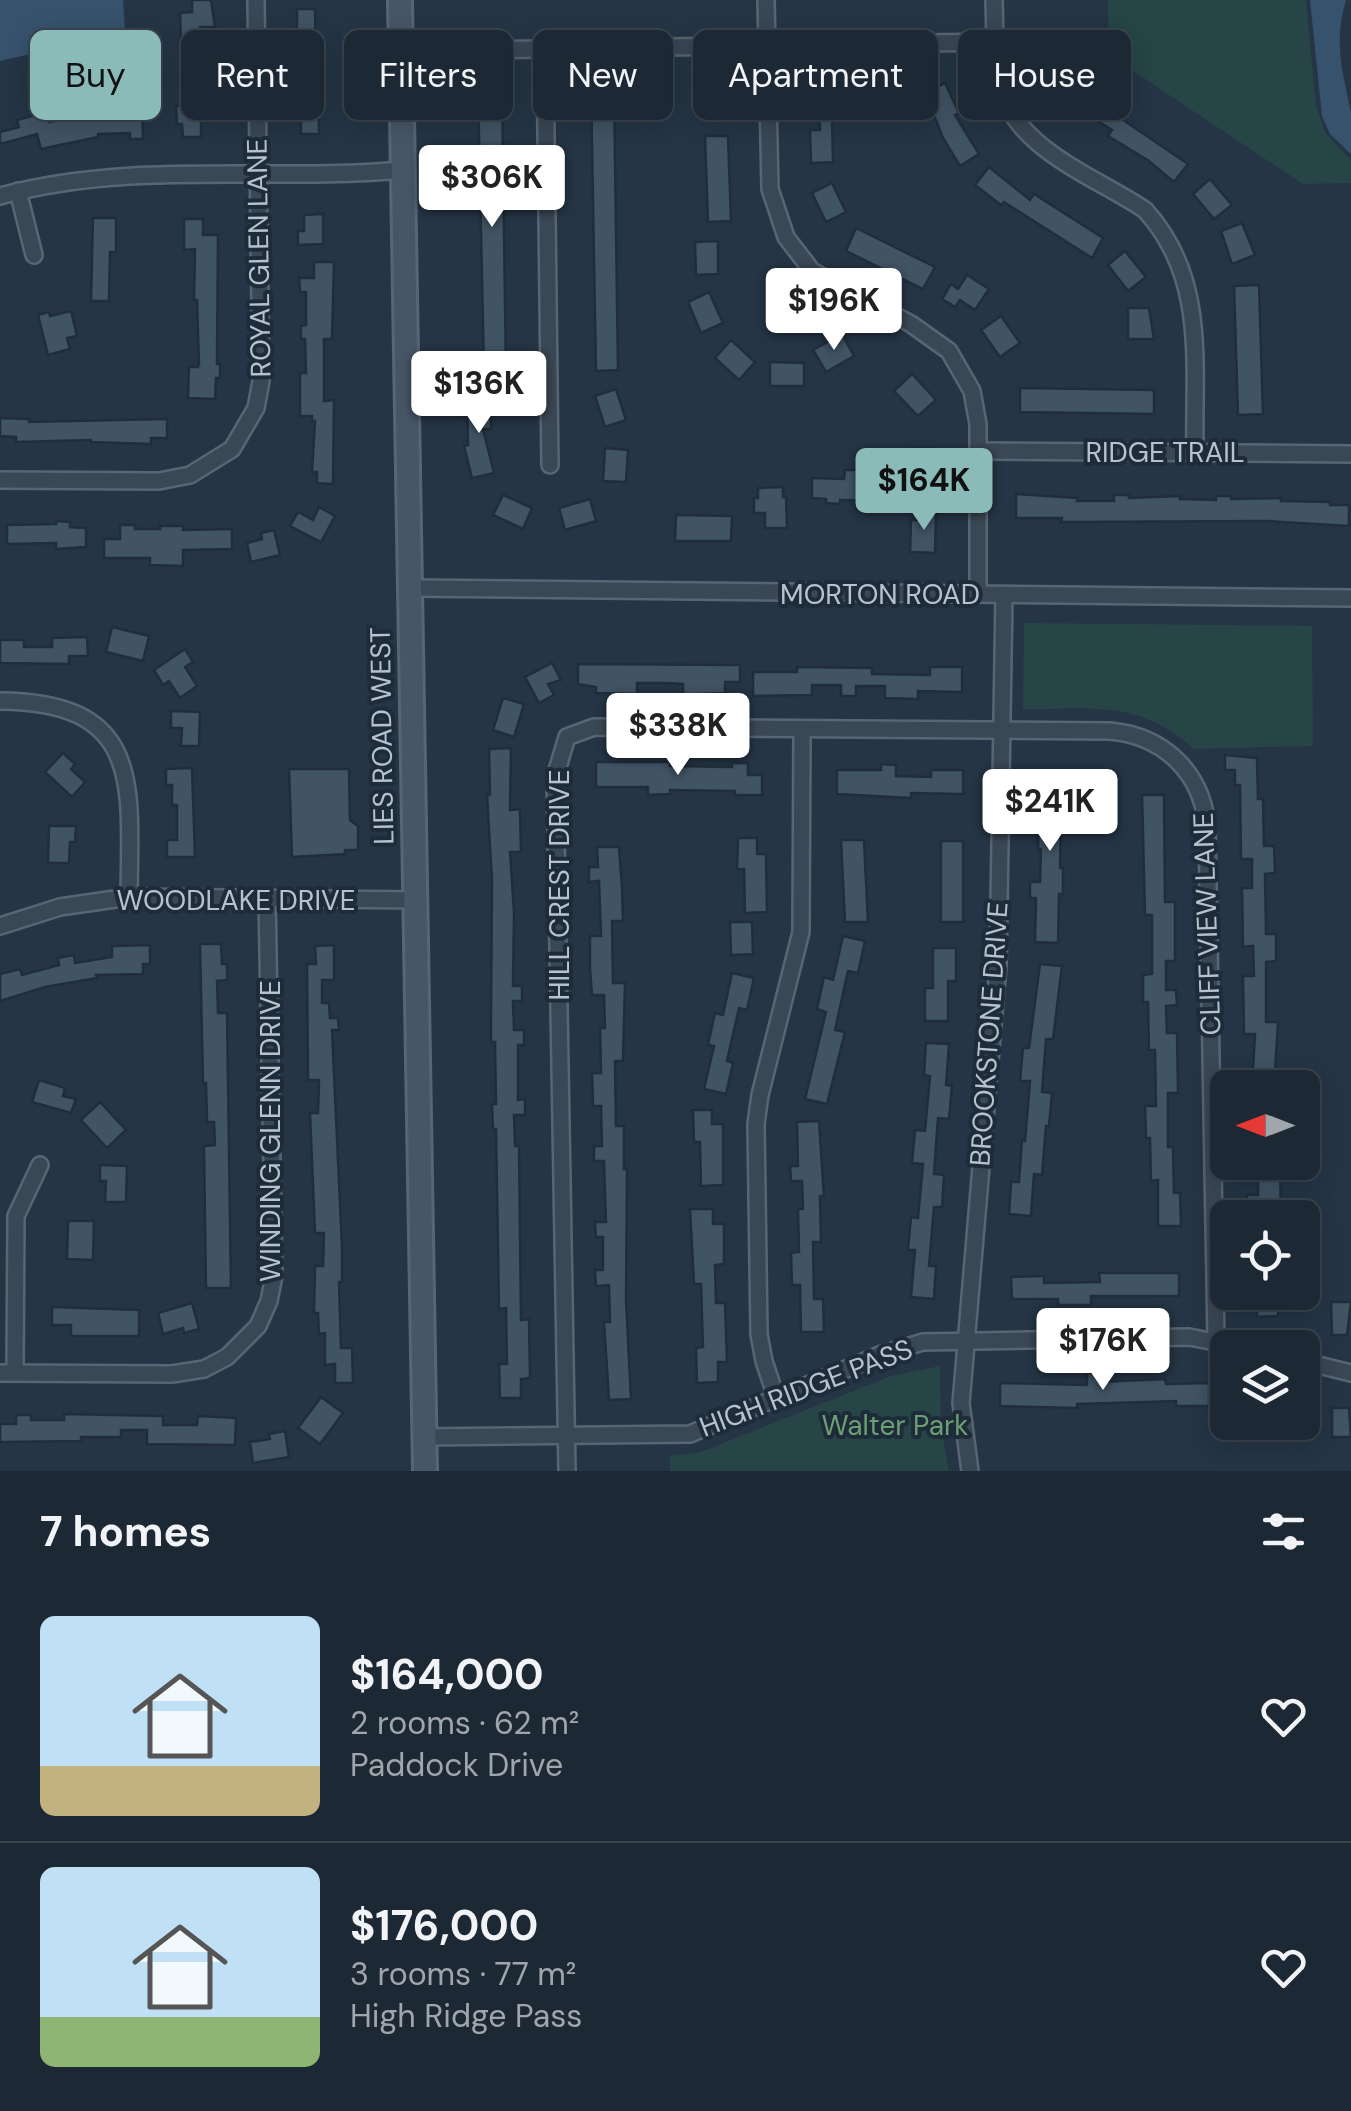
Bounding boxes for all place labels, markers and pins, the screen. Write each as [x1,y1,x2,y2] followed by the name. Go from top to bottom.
[422,145,562,230] pin: $306K
[764,268,904,353] pin: $196K
[409,351,549,436] pin: $136K
[854,448,994,533] pin: $164K
[608,693,748,778] pin: $338K
[980,769,1120,854] pin: $241K
[1033,1308,1173,1393] pin: $176K

